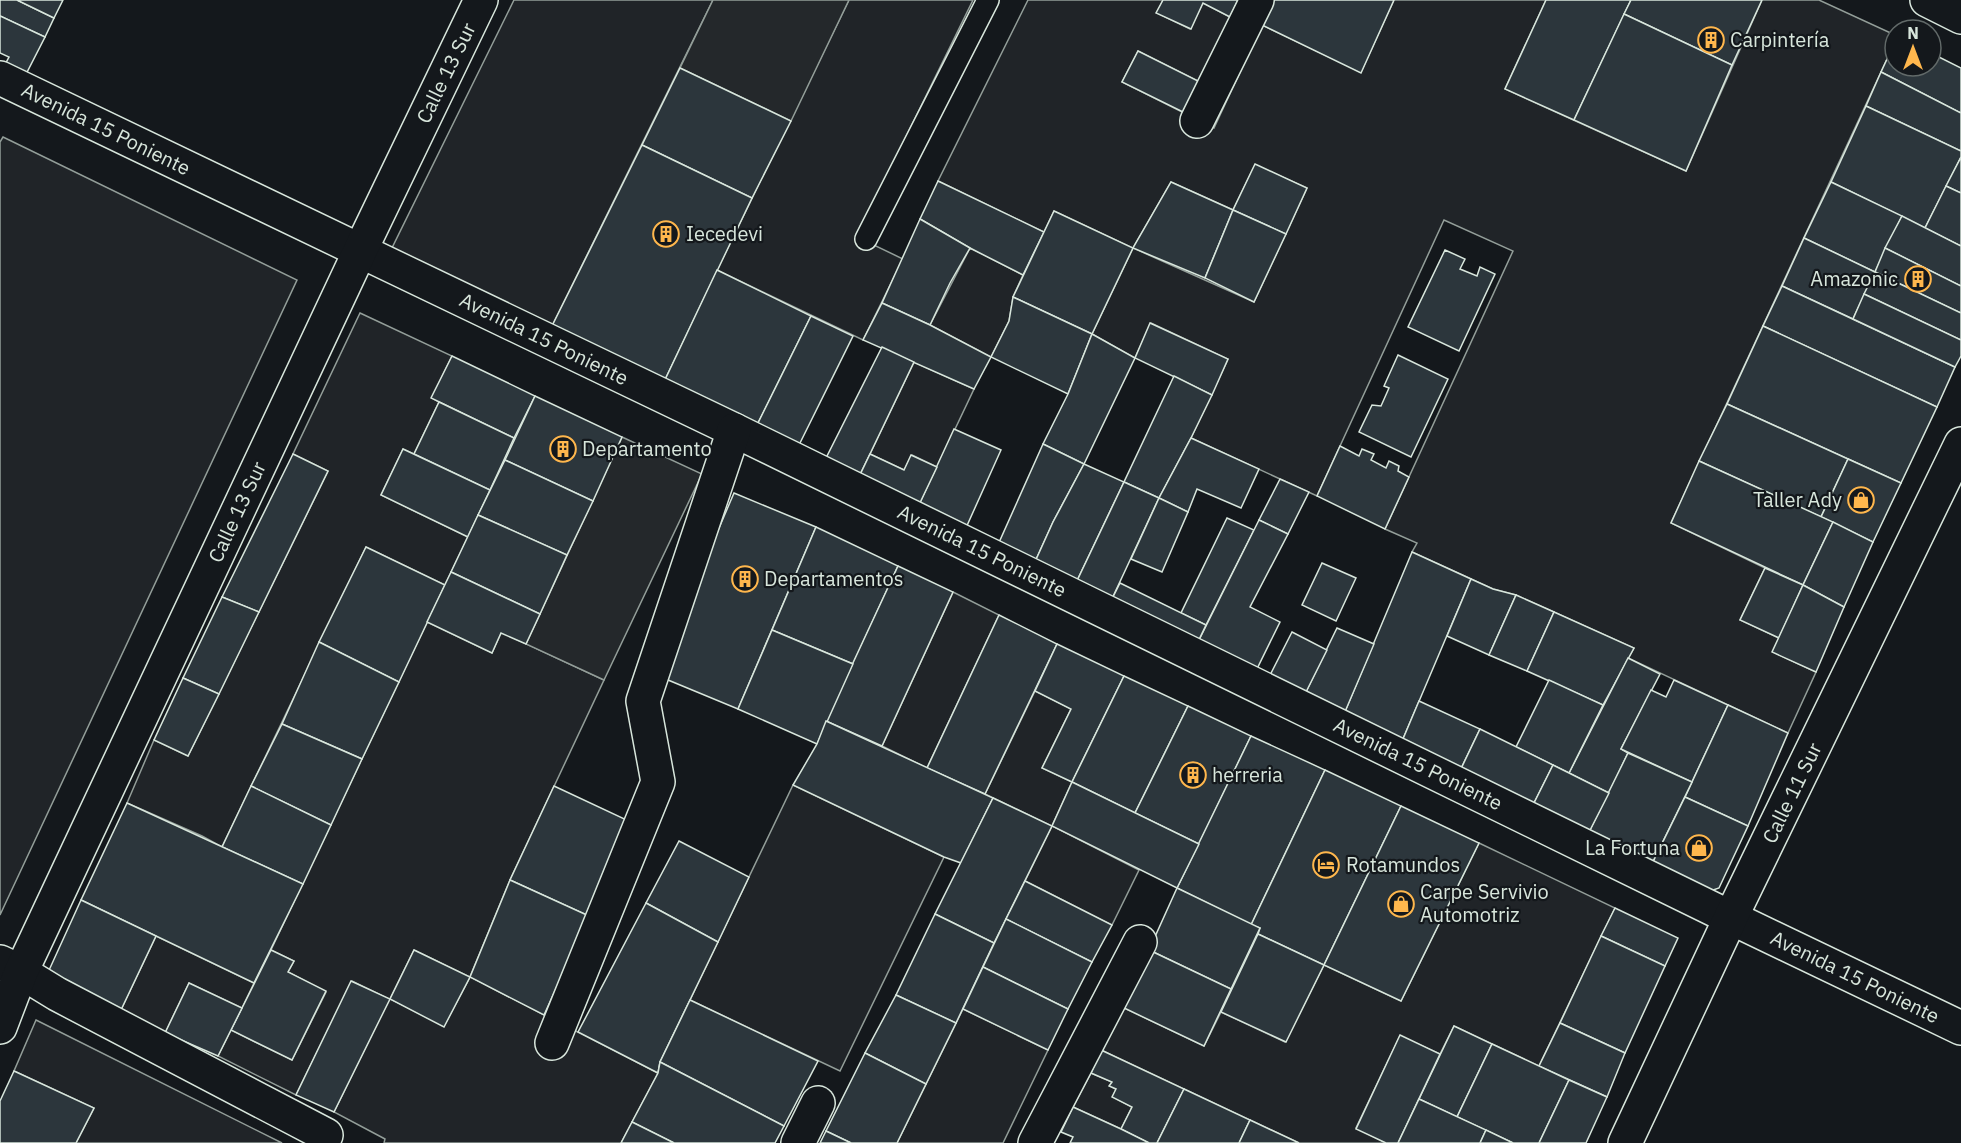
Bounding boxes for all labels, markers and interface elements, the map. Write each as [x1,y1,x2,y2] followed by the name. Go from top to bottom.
[410,18,481,128] street label: Calle 13 Sur
[1883,18,1943,78] north arrow
[1907,23,1919,43] text: N
[1696,25,1726,55] building icon: Carpintería
[1730,26,1830,53] place label: Carpintería
[17,76,195,181] street label: Avenida 15 Poniente
[651,219,681,249] building icon: Iecedevi
[686,220,763,247] place label: Iecedevi
[1903,264,1933,294] building icon: Amazonic
[1810,265,1898,292] place label: Amazonic
[455,286,633,391] street label: Avenida 15 Poniente
[548,434,578,464] building icon: Departamento
[582,435,712,462] place label: Departamento
[201,457,272,567] street label: Calle 13 Sur
[1846,485,1876,515] shop icon: Taller Ady
[1753,486,1842,513] place label: Taller Ady
[893,498,1071,603] street label: Avenida 15 Poniente
[730,564,760,594] building icon: Departamentos
[764,565,903,592] place label: Departamentos
[1329,711,1507,816] street label: Avenida 15 Poniente
[1756,738,1827,848] street label: Calle 11 Sur
[1178,760,1208,790] building icon: herreria
[1212,761,1283,788] place label: herreria
[1684,833,1714,863] shop icon: La Fortuna
[1585,834,1680,861] place label: La Fortuna
[1311,850,1341,880] hotel icon: Rotamundos
[1346,851,1460,878] place label: Rotamundos
[1420,878,1549,928] place label: Carpe Servivio Automotriz
[1386,889,1416,919] shop icon: Carpe Servivio Automotriz
[1766,924,1944,1029] street label: Avenida 15 Poniente

